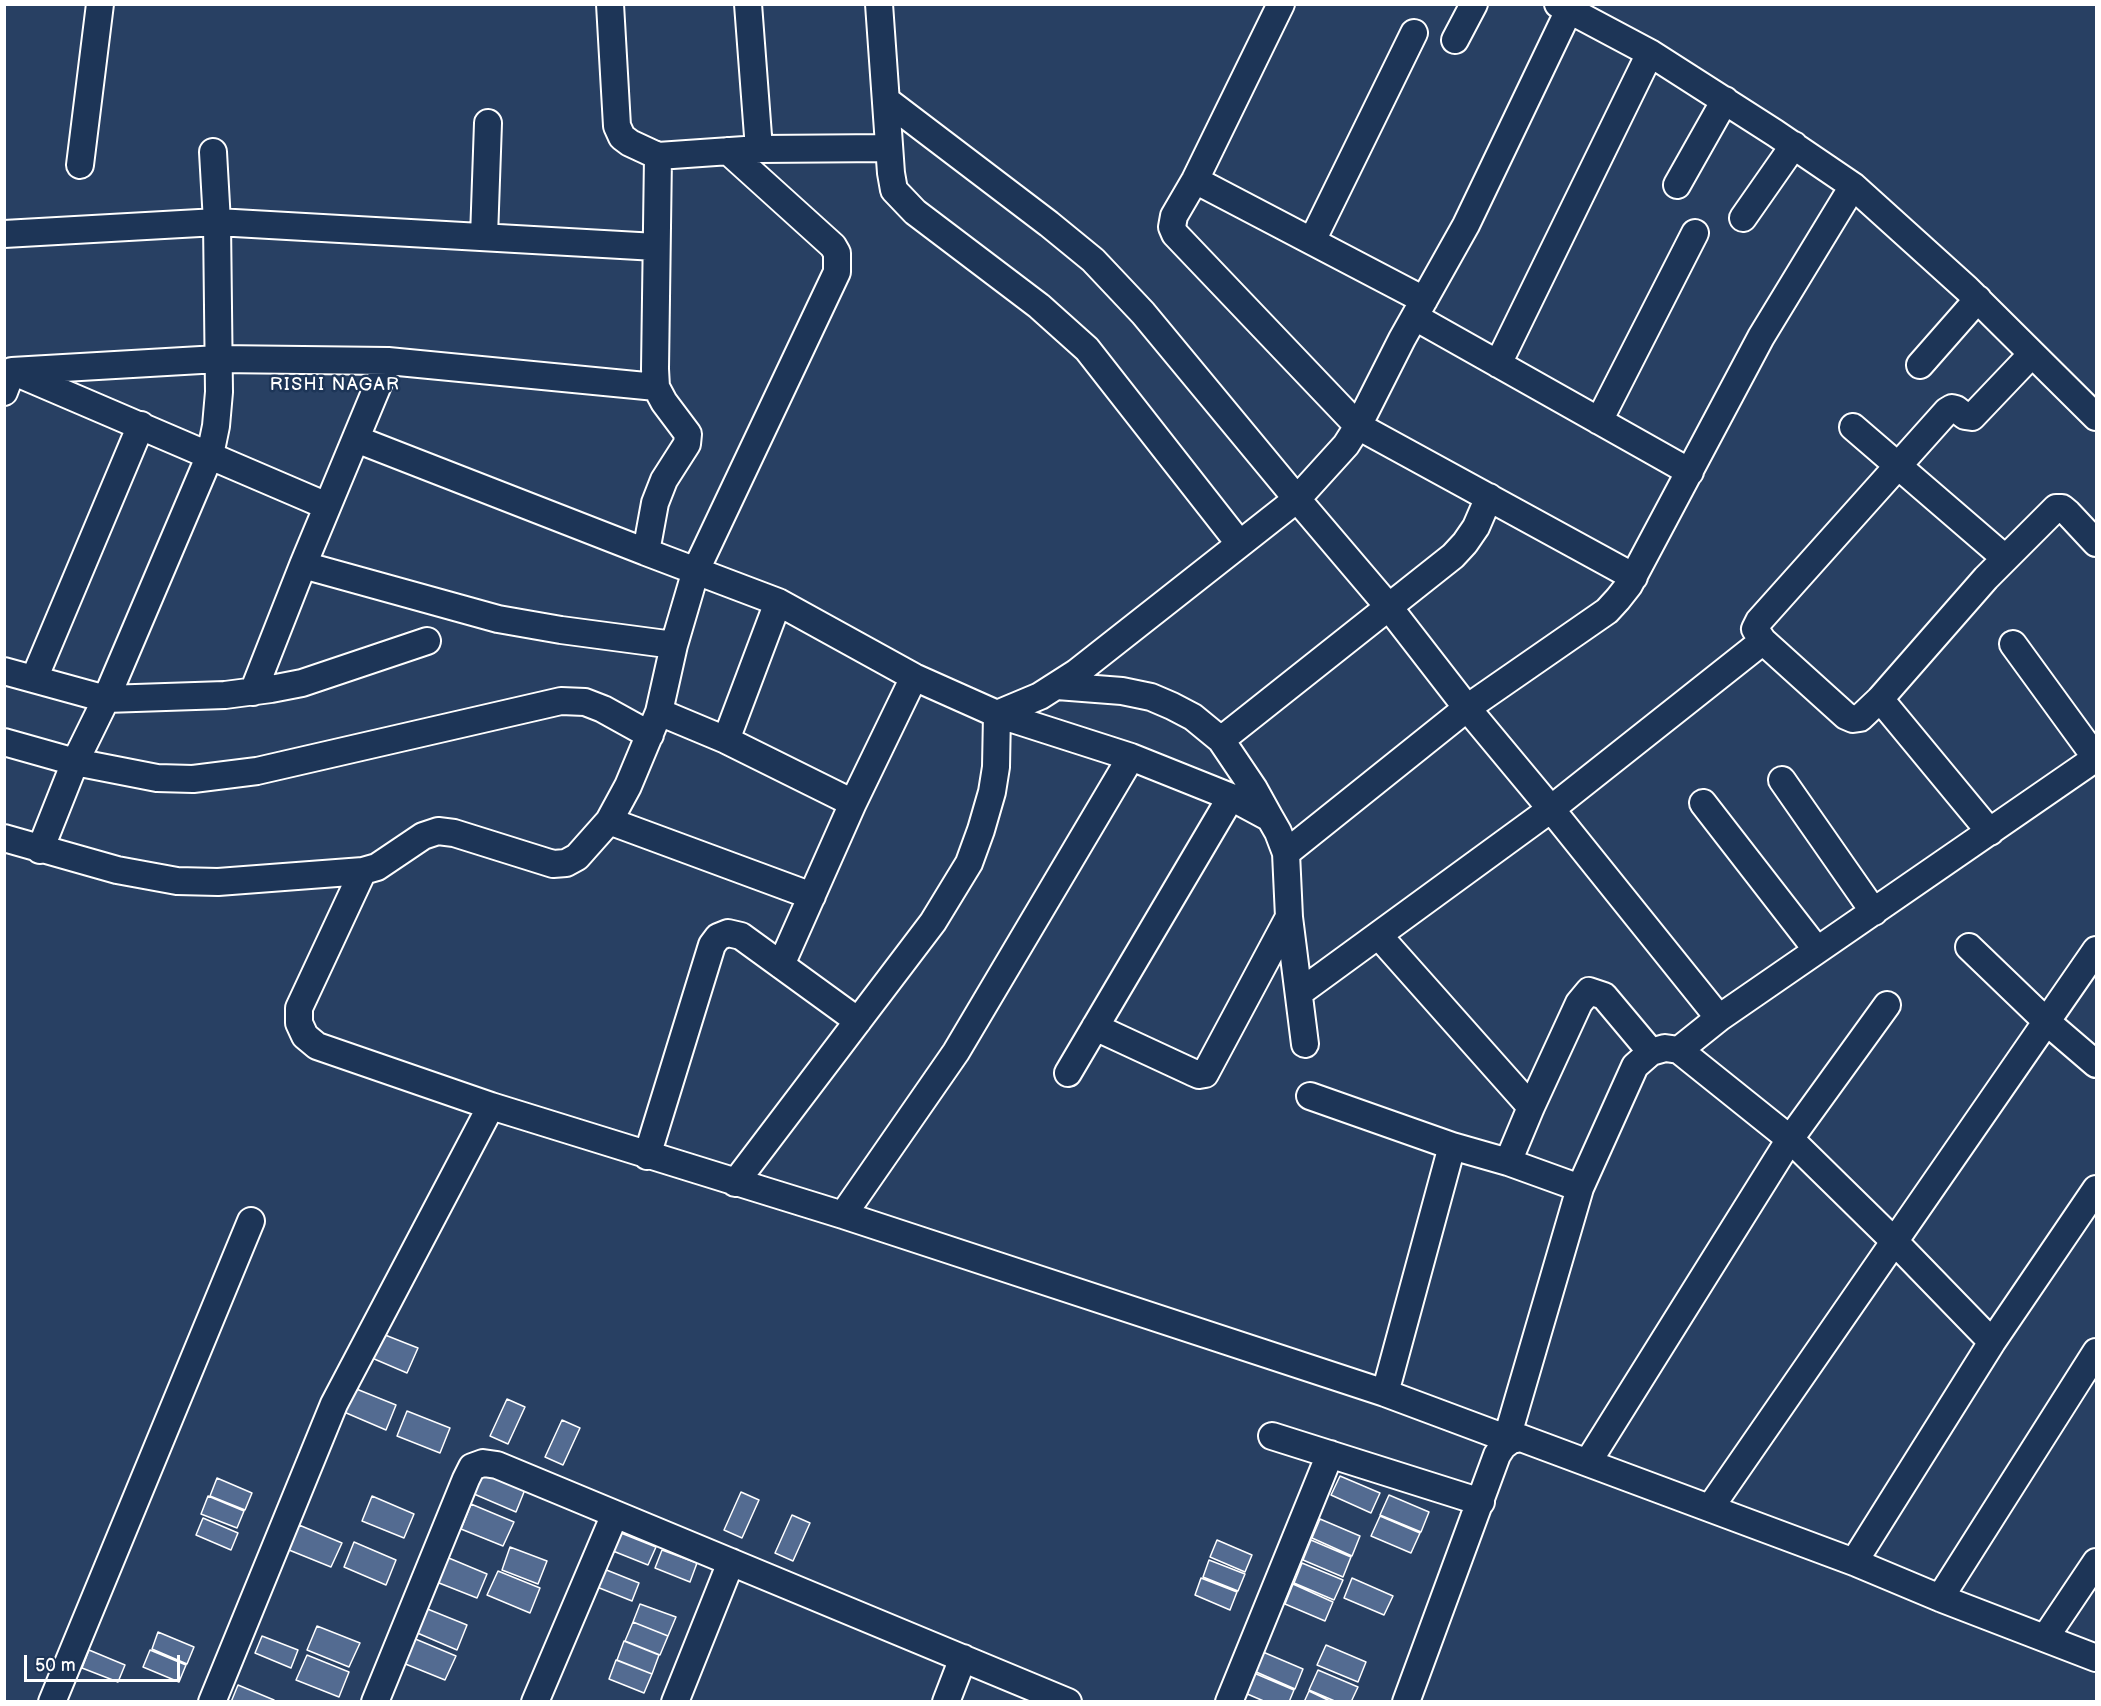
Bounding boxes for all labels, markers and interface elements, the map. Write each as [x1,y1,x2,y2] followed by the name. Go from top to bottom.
[270,374,400,396] district label: RISHI NAGAR
[27,1643,183,1681] scale bar
[35,1655,76,1676] text: 50 m

